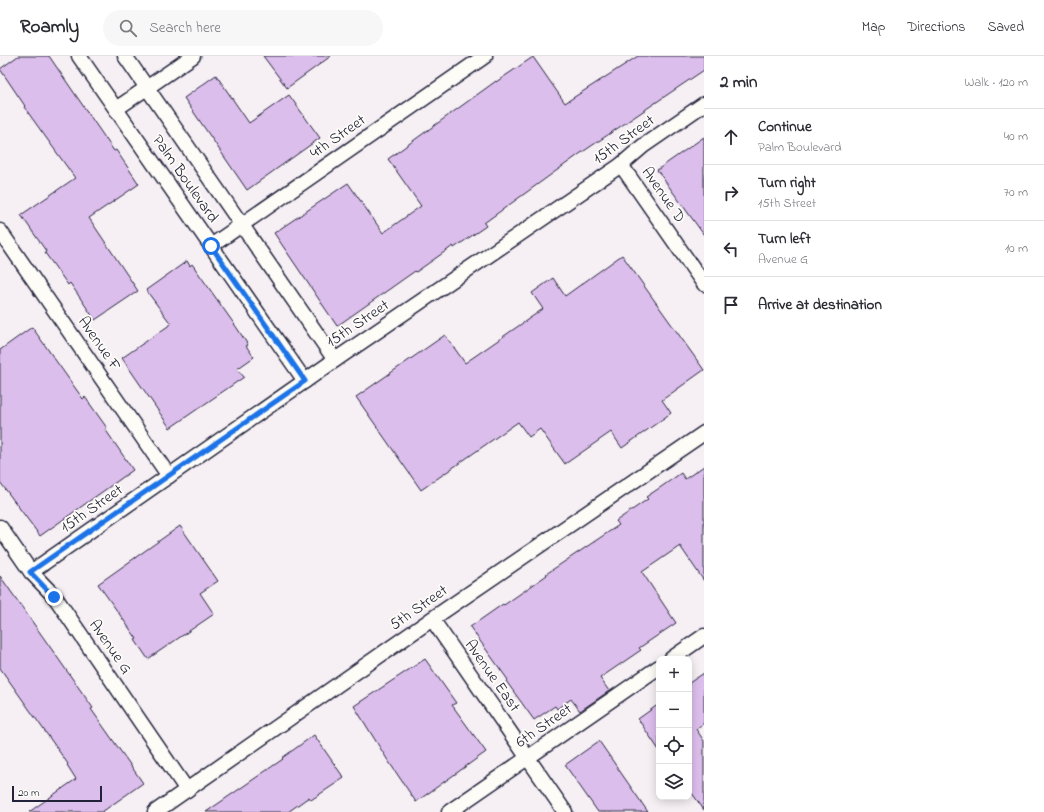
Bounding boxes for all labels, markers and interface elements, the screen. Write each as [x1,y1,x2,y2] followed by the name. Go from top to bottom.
[103,10,383,46] search box
[20,14,79,41] text: Roamly
[117,17,139,39] icon: search
[149,17,221,39] text: Search here
[862,17,885,38] text: Map
[907,17,965,38] text: Directions
[987,17,1024,38] text: Saved
[720,70,757,95] text: 2 min
[964,73,1028,92] text: Walk · 120 m
[305,108,372,165] street label: 4th Street
[588,109,660,171] street label: 15th Street
[758,116,812,138] text: Continue
[720,126,742,148] icon: ahead
[1004,127,1028,146] text: 40 m
[146,130,224,228] street label: Palm Boulevard
[758,138,842,157] text: Palm Boulevard
[635,162,691,228] street label: Avenue D
[758,172,816,194] text: Turn right
[720,182,742,204] icon: right
[1004,183,1028,202] text: 70 m
[758,194,816,213] text: 15th Street
[758,228,811,250] text: Turn left
[202,237,220,255] route start
[720,238,742,260] icon: left
[1005,239,1028,258] text: 10 m
[758,250,808,269] text: Avenue G
[322,294,395,354] street label: 15th Street
[720,294,742,316] icon: arrive
[758,294,882,316] text: Arrive at destination
[71,312,127,377] street label: Avenue F
[56,478,129,539] street label: 15th Street
[385,579,454,637] street label: 5th Street
[45,588,63,606] route end
[82,615,138,679] street label: Avenue G
[458,635,526,718] street label: Avenue East
[656,656,692,800] map controls
[656,656,692,692] button: +
[656,692,692,728] button: −
[511,697,578,754] street label: 6th Street
[656,728,692,764] button: locate
[656,764,692,800] button: layers
[12,784,102,803] scale bar
[18,785,40,801] text: 20 m

